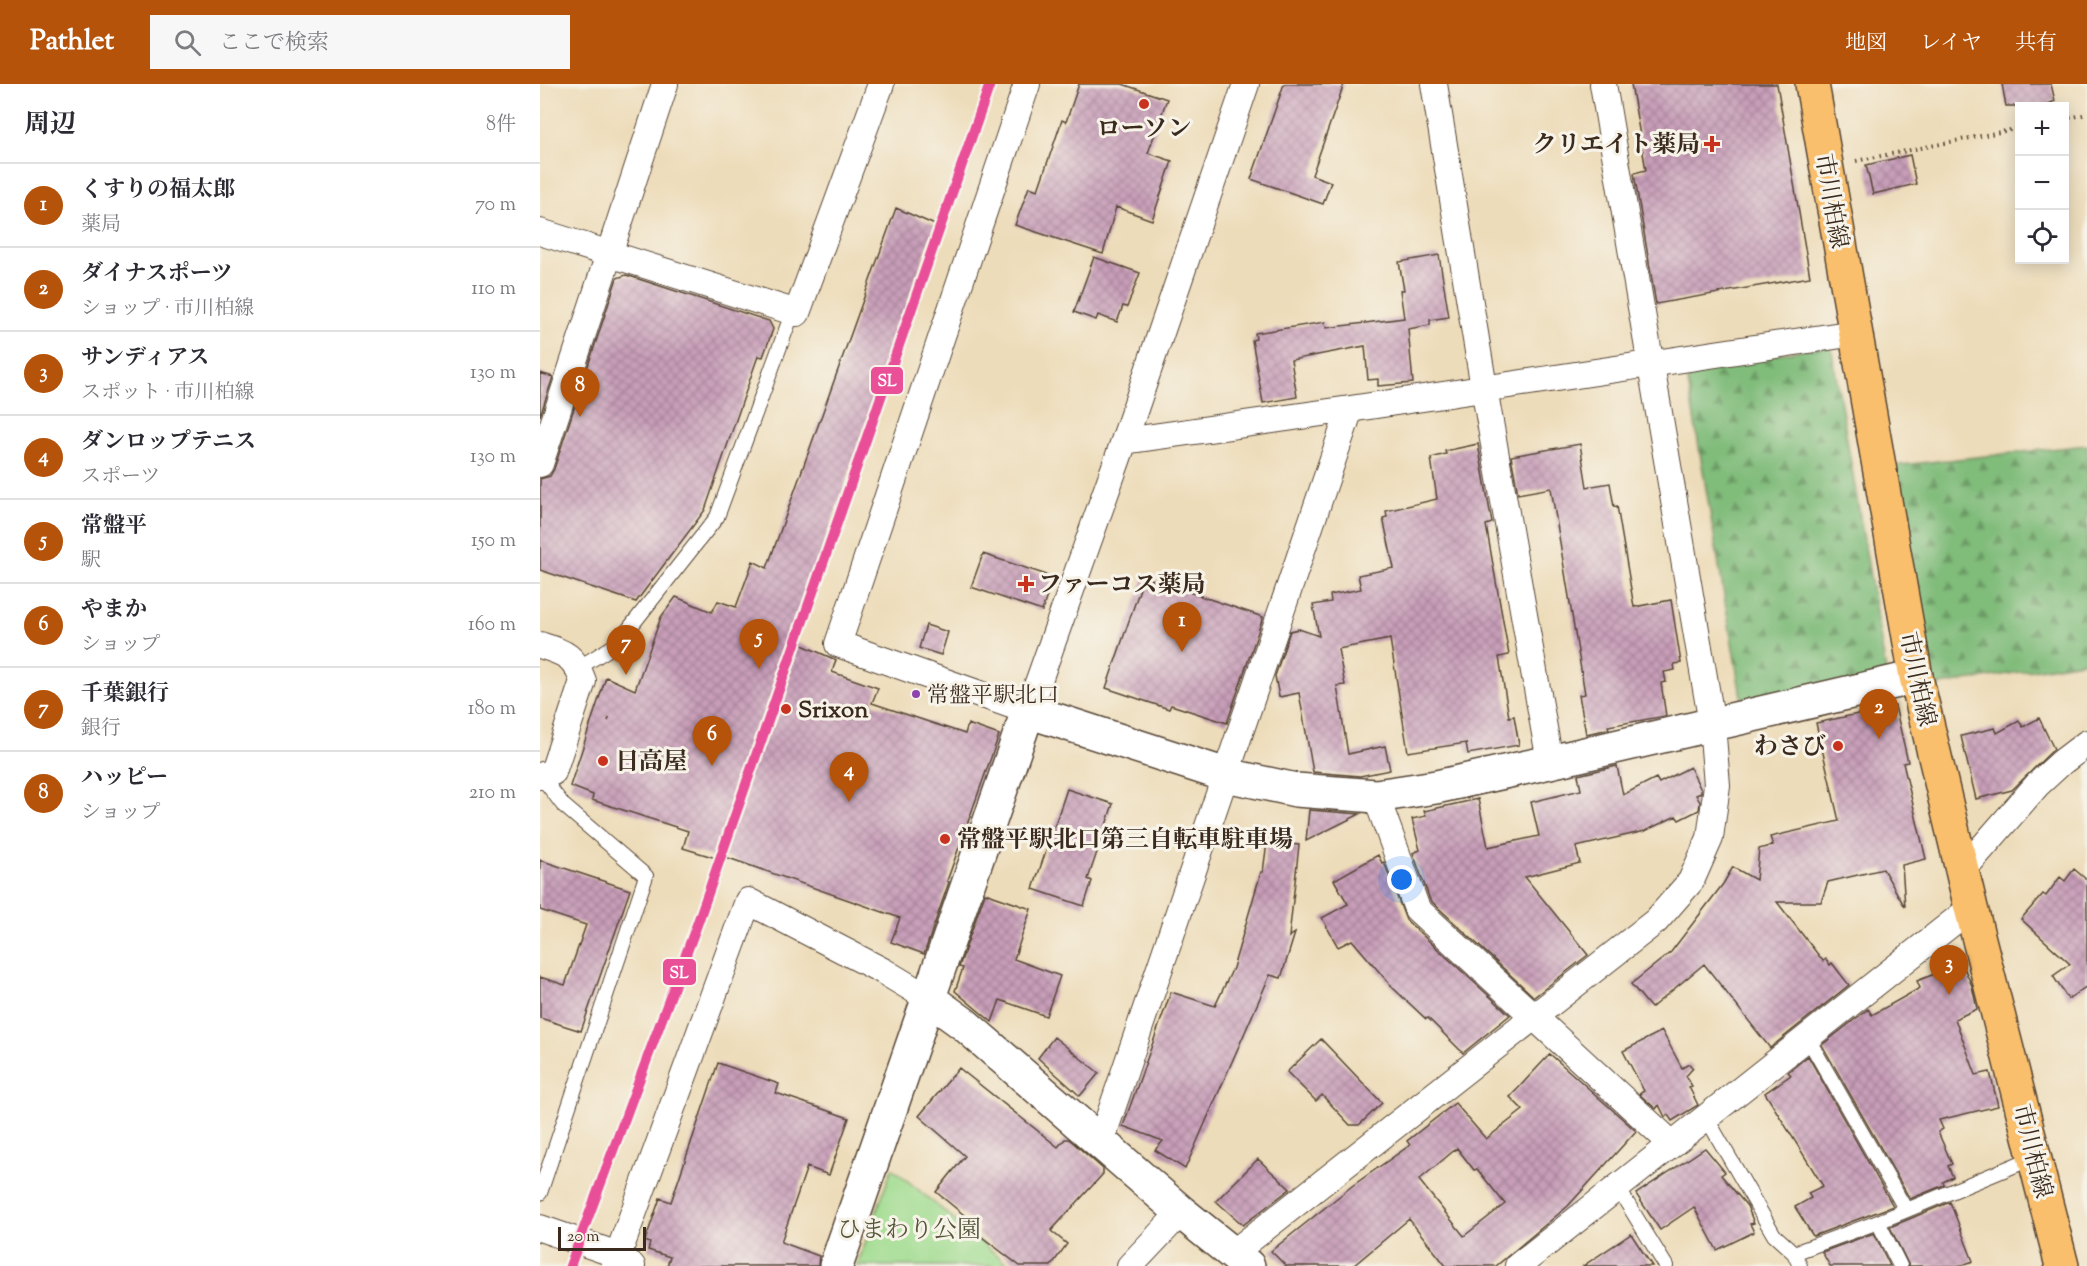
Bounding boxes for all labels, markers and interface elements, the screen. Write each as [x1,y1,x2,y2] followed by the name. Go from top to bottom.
[150,15,570,69] search box
[30,22,114,62] text: Pathlet
[171,26,204,59] icon: search
[219,28,329,60] text: ここで検索
[1845,29,1887,59] text: 地図
[1920,29,1982,59] text: レイヤ
[2015,29,2057,59] text: 共有
[1137,97,1151,111] marker: ローソン
[2015,102,2069,264] map controls
[2015,102,2069,156] button: +
[24,107,76,144] text: 周辺
[486,111,516,140] text: 8件
[1096,113,1192,147] place label: ローソン
[1532,129,1700,163] place label: クリエイト薬局
[1705,137,1719,151] marker: クリエイト薬局
[1805,151,1855,252] street label: 市川柏線
[2015,156,2069,210] button: −
[81,175,235,207] text: くすりの福太郎
[40,191,47,220] text: 1
[475,191,516,220] text: 70 m
[2015,210,2069,264] button: locate
[81,211,121,240] text: 薬局
[81,259,233,291] text: ダイナスポーツ
[39,275,48,304] text: 2
[471,275,516,304] text: 110 m
[81,295,254,324] text: ショップ · 市川柏線
[81,343,209,375] text: サンディアス
[39,359,48,388] text: 3
[470,359,516,388] text: 130 m
[870,366,904,395] line badge: SL
[560,368,600,417] pin: 8
[877,371,897,394] text: SL
[81,379,255,408] text: スポット · 市川柏線
[81,427,256,459] text: ダンロップテニス
[38,443,49,472] text: 4
[470,443,516,472] text: 130 m
[81,463,160,492] text: スポーツ
[81,511,147,543] text: 常盤平
[40,527,47,556] text: 5
[471,527,516,556] text: 150 m
[81,547,101,576] text: 駅
[1038,569,1206,603] place label: ファーコス薬局
[1019,577,1033,591] marker: ファーコス薬局
[81,595,147,627] text: やまか
[1162,602,1202,652] pin: 1
[39,611,48,640] text: 6
[468,611,516,640] text: 160 m
[740,620,778,669] pin: 5
[606,626,646,675] pin: 7
[1889,629,1943,730] street label: 市川柏線
[81,631,161,660] text: ショップ
[81,679,169,711] text: 千葉銀行
[927,681,1059,713] place label: 常盤平駅北口
[910,688,922,700] marker: 常盤平駅北口
[1860,690,1898,739] pin: 2
[798,694,869,728] place label: Srixon
[38,695,49,724] text: 7
[468,695,516,724] text: 180 m
[779,702,793,716] marker: Srixon
[81,715,121,744] text: 銀行
[692,716,732,766] pin: 6
[1754,731,1826,765] place label: わさび
[1831,739,1845,753] marker: わさび
[615,746,687,780] place label: 日高屋
[830,752,868,802] pin: 4
[596,754,610,768] marker: 日高屋
[81,763,168,795] text: ハッピー
[39,779,49,808] text: 8
[469,779,516,808] text: 210 m
[81,799,161,828] text: ショップ
[957,824,1293,858] place label: 常盤平駅北口第三自転車駐車場
[938,832,952,846] marker: 常盤平駅北口第三自転車駐車場
[1387,865,1416,894] your location
[1930,946,1968,995] pin: 3
[662,958,697,986] line badge: SL
[669,963,689,986] text: SL
[2003,1101,2059,1202] street label: 市川柏線
[837,1214,981,1248] park label: ひまわり公園
[558,1224,646,1252] scale bar
[567,1226,600,1249] text: 20 m

